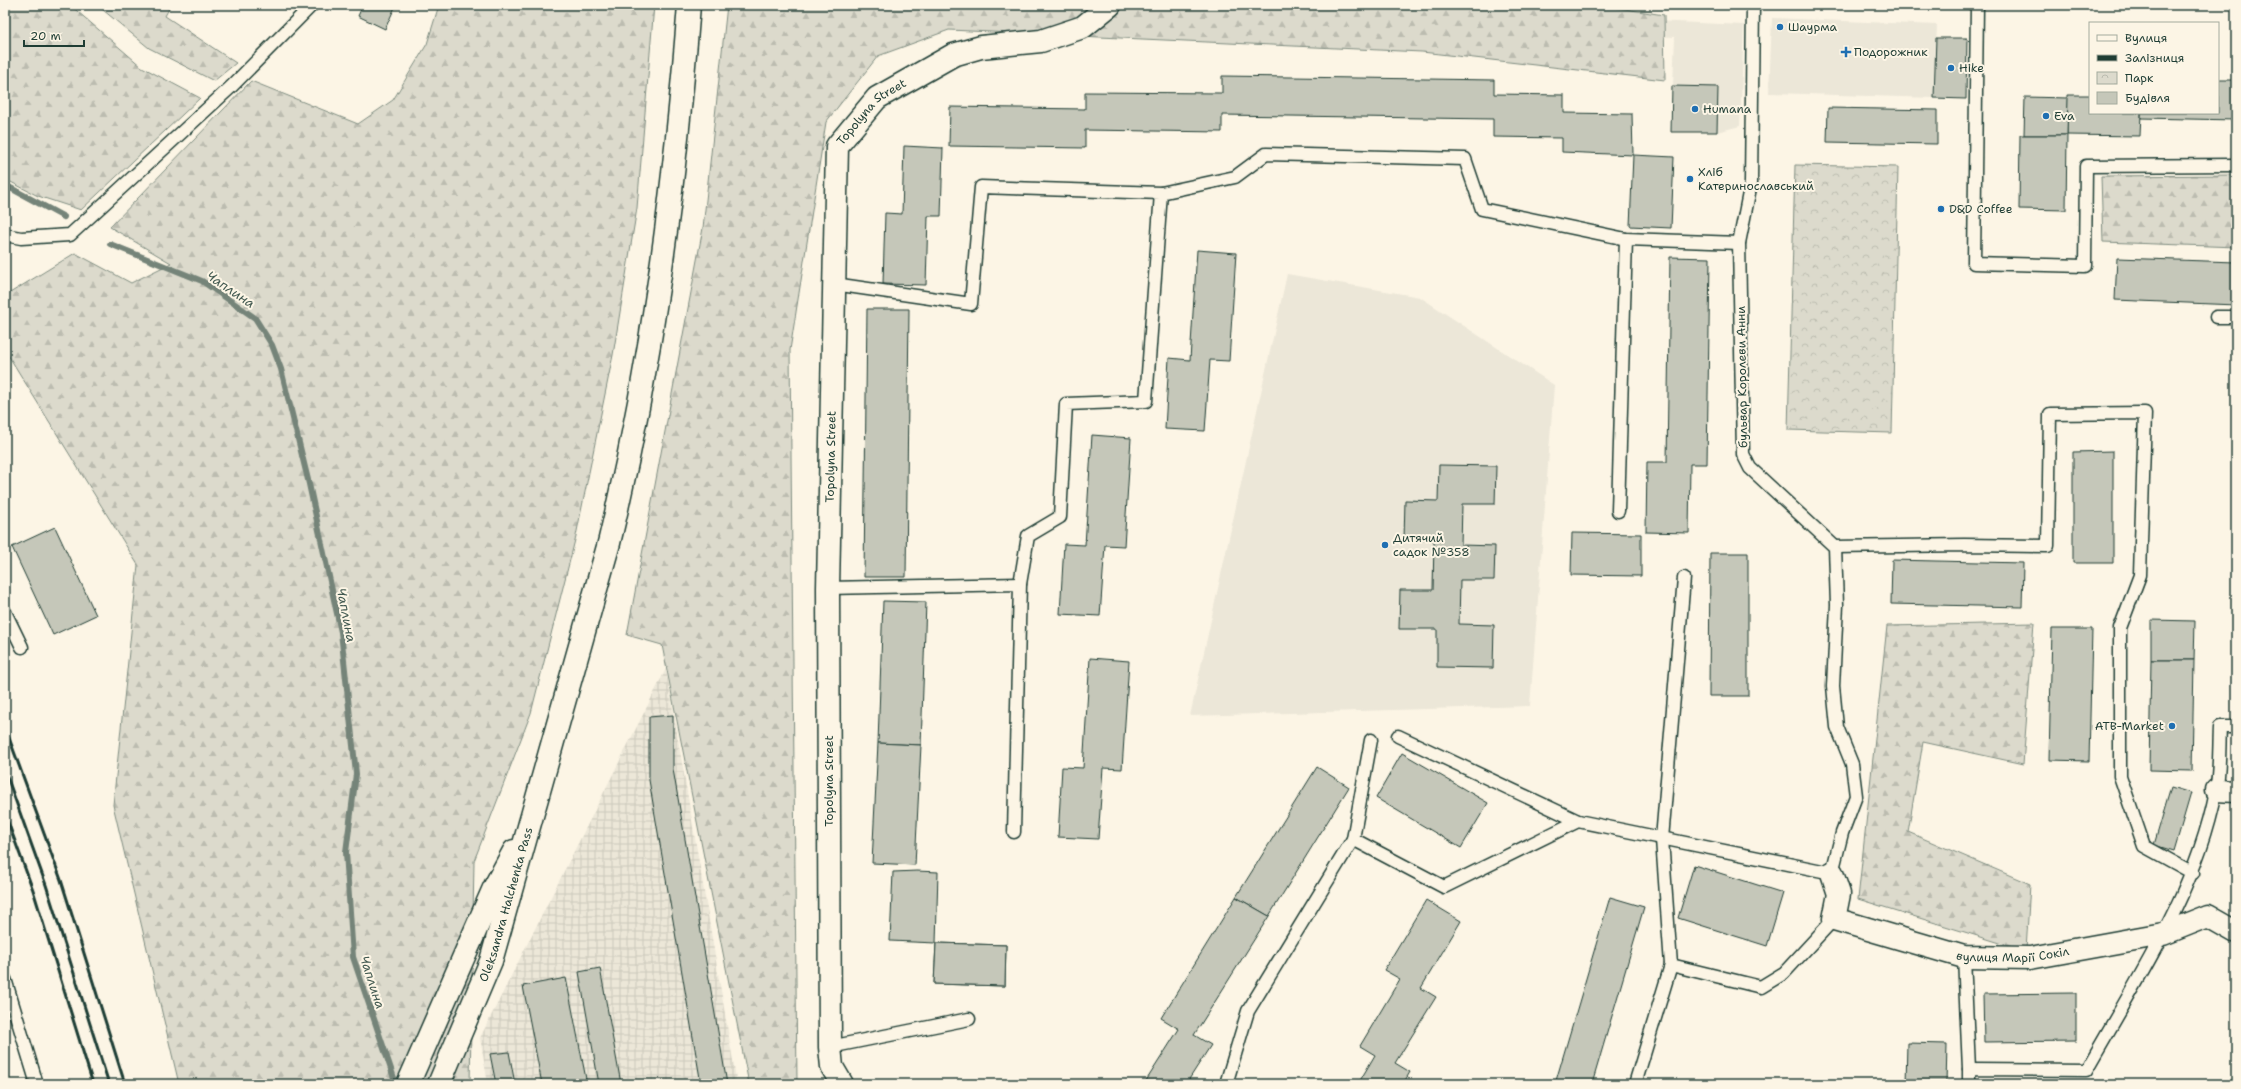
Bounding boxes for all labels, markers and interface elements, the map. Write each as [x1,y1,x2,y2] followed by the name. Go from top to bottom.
[1788,19,1838,35] place label: Шаурма
[24,22,84,48] scale bar
[1775,22,1785,32] marker: Шаурма
[2089,22,2219,114] legend
[30,28,61,44] text: 20 m
[2125,30,2167,46] text: Вулиця
[1854,44,1928,60] place label: Подорожник
[1841,47,1851,57] marker: Подорожник
[2125,50,2184,66] text: Залізниця
[1959,60,1984,76] place label: Hike
[1946,63,1956,73] marker: Hike
[2125,70,2154,86] text: Парк
[833,75,909,149] street label: Topolyna Street
[2125,90,2170,106] text: Будівля
[1703,101,1752,117] place label: Humana
[1690,104,1700,114] marker: Humana
[2054,108,2075,124] place label: Eva
[2041,111,2051,121] marker: Eva
[1698,164,1814,194] place label: Хліб Катеринославський
[1685,174,1695,184] marker: Хліб Катеринославський
[1949,201,2013,217] place label: D&D Coffee
[1936,204,1946,214] marker: D&D Coffee
[203,267,258,312] water label: Чаплина
[1733,306,1751,448] street label: бульвар Королеви Анни
[822,411,840,503] street label: Topolyna Street
[1393,530,1470,560] place label: Дитячий садок №358
[1380,540,1390,550] marker: Дитячий садок №358
[333,587,360,644] water label: Чаплина
[2095,718,2164,734] place label: ATB-Market
[2167,721,2177,731] marker: ATB-Market
[821,735,837,827] street label: Topolyna Street
[475,825,536,984] street label: Oleksandra Halchenka Pass
[1954,943,2071,966] street label: вулиця Марії Сокіл
[356,953,389,1011] water label: Чаплина

